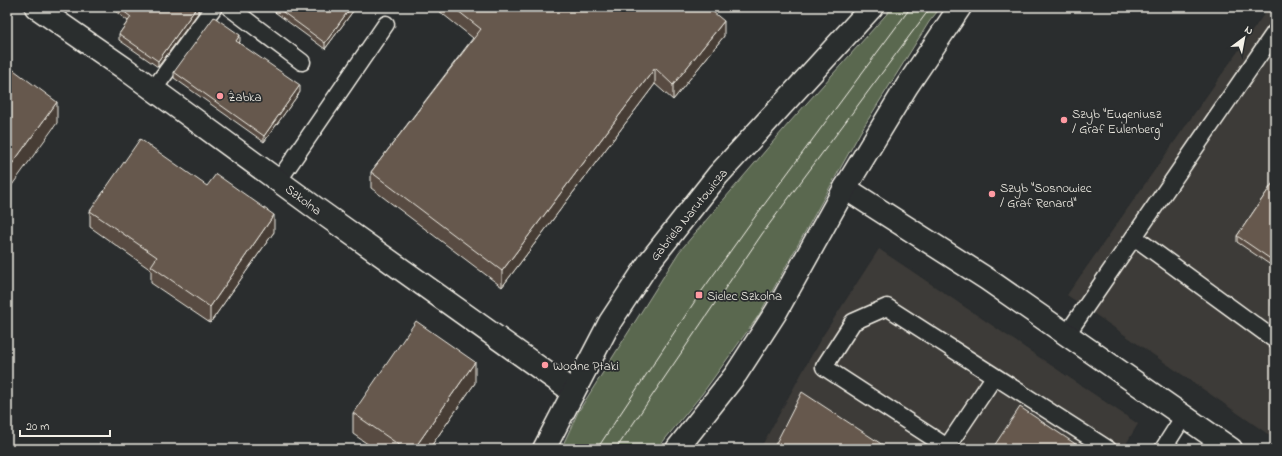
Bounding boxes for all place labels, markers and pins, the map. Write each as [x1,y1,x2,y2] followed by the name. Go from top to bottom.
[228,88,262,107] place label: Żabka
[215,91,225,101] marker: Żabka
[1072,105,1163,140] place label: Szyb "Eugeniusz / Graf Eulenberg"
[1059,115,1069,125] marker: Szyb "Eugeniusz / Graf Eulenberg"
[1000,179,1092,213] place label: Szyb "Sosnowiec / Graf Renard"
[987,189,997,199] marker: Szyb "Sosnowiec / Graf Renard"
[707,287,782,306] place label: Sielec Szkolna
[694,290,704,300] marker: Sielec Szkolna
[553,357,619,376] place label: Wodne Ptaki
[540,360,550,370] marker: Wodne Ptaki

